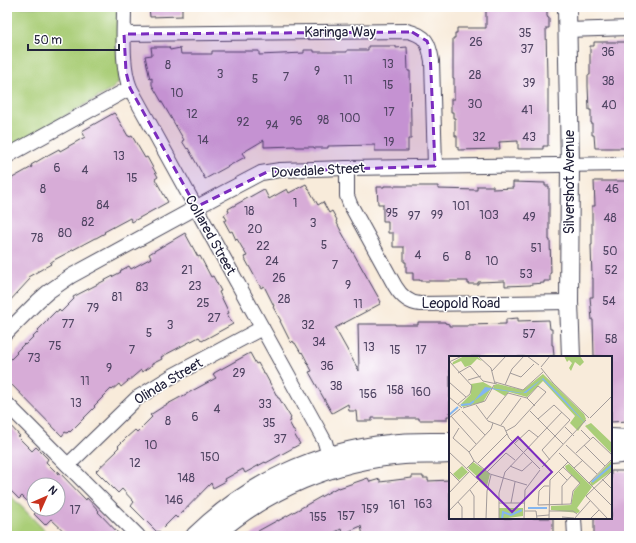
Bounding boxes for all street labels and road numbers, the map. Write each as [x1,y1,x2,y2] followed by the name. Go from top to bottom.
[304,24,376,41] street label: Karinga Way
[561,130,578,234] street label: Silvershot Avenue
[271,160,366,181] street label: Dovedale Street
[182,192,240,279] street label: Collared Street
[422,295,501,312] street label: Leopold Road
[131,354,206,409] street label: Olinda Street

